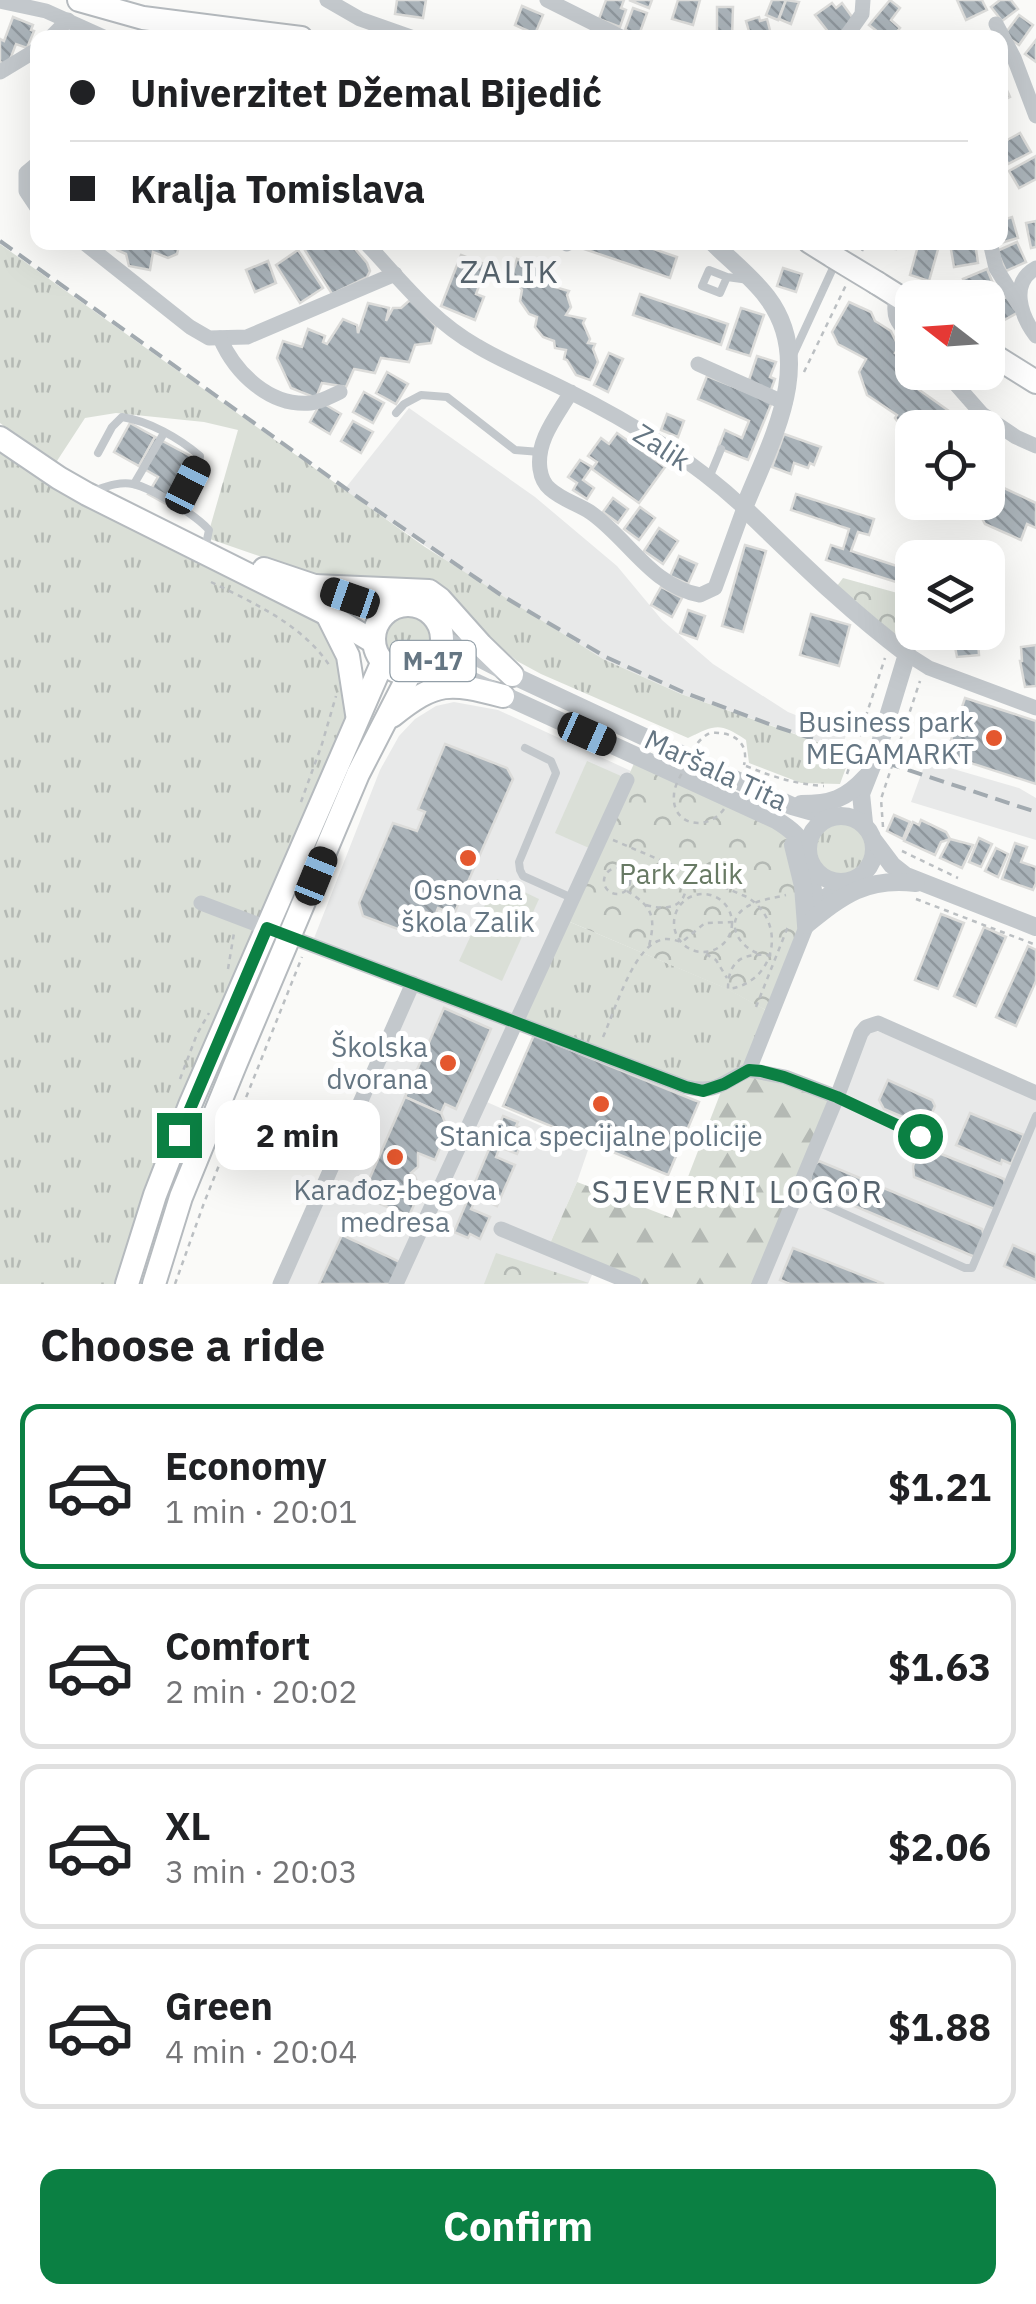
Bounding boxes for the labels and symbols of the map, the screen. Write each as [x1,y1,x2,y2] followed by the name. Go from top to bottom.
[460,250,560,292] district label: ZALIK
[895,280,1005,390] north arrow
[627,415,698,479] street label: Zalik
[161,451,215,519] car
[317,574,383,622] car
[390,641,476,681] road number: M-17
[798,703,974,772] place label: Business park MEGAMARKT
[553,708,621,760] car
[639,720,794,819] street label: Maršala Tita
[983,727,1005,749] marker: Business park MEGAMARKT
[291,843,341,909] car
[457,847,479,869] marker: Osnovna škola Zalik
[619,855,743,892] park label: Park Zalik
[401,871,535,940] place label: Osnovna škola Zalik
[327,1028,428,1097] place label: Školska dvorana
[437,1052,459,1074] marker: Školska dvorana
[590,1093,612,1115] marker: Stanica specijalne policije
[214,1100,379,1170] callout: 2 min
[157,1113,202,1158] route end
[898,1114,943,1159] route start
[439,1117,763,1154] place label: Stanica specijalne policije
[384,1146,406,1168] marker: Karađoz-begova medresa
[592,1170,884,1212] district label: SJEVERNI LOGOR
[293,1171,497,1240] place label: Karađoz-begova medresa

